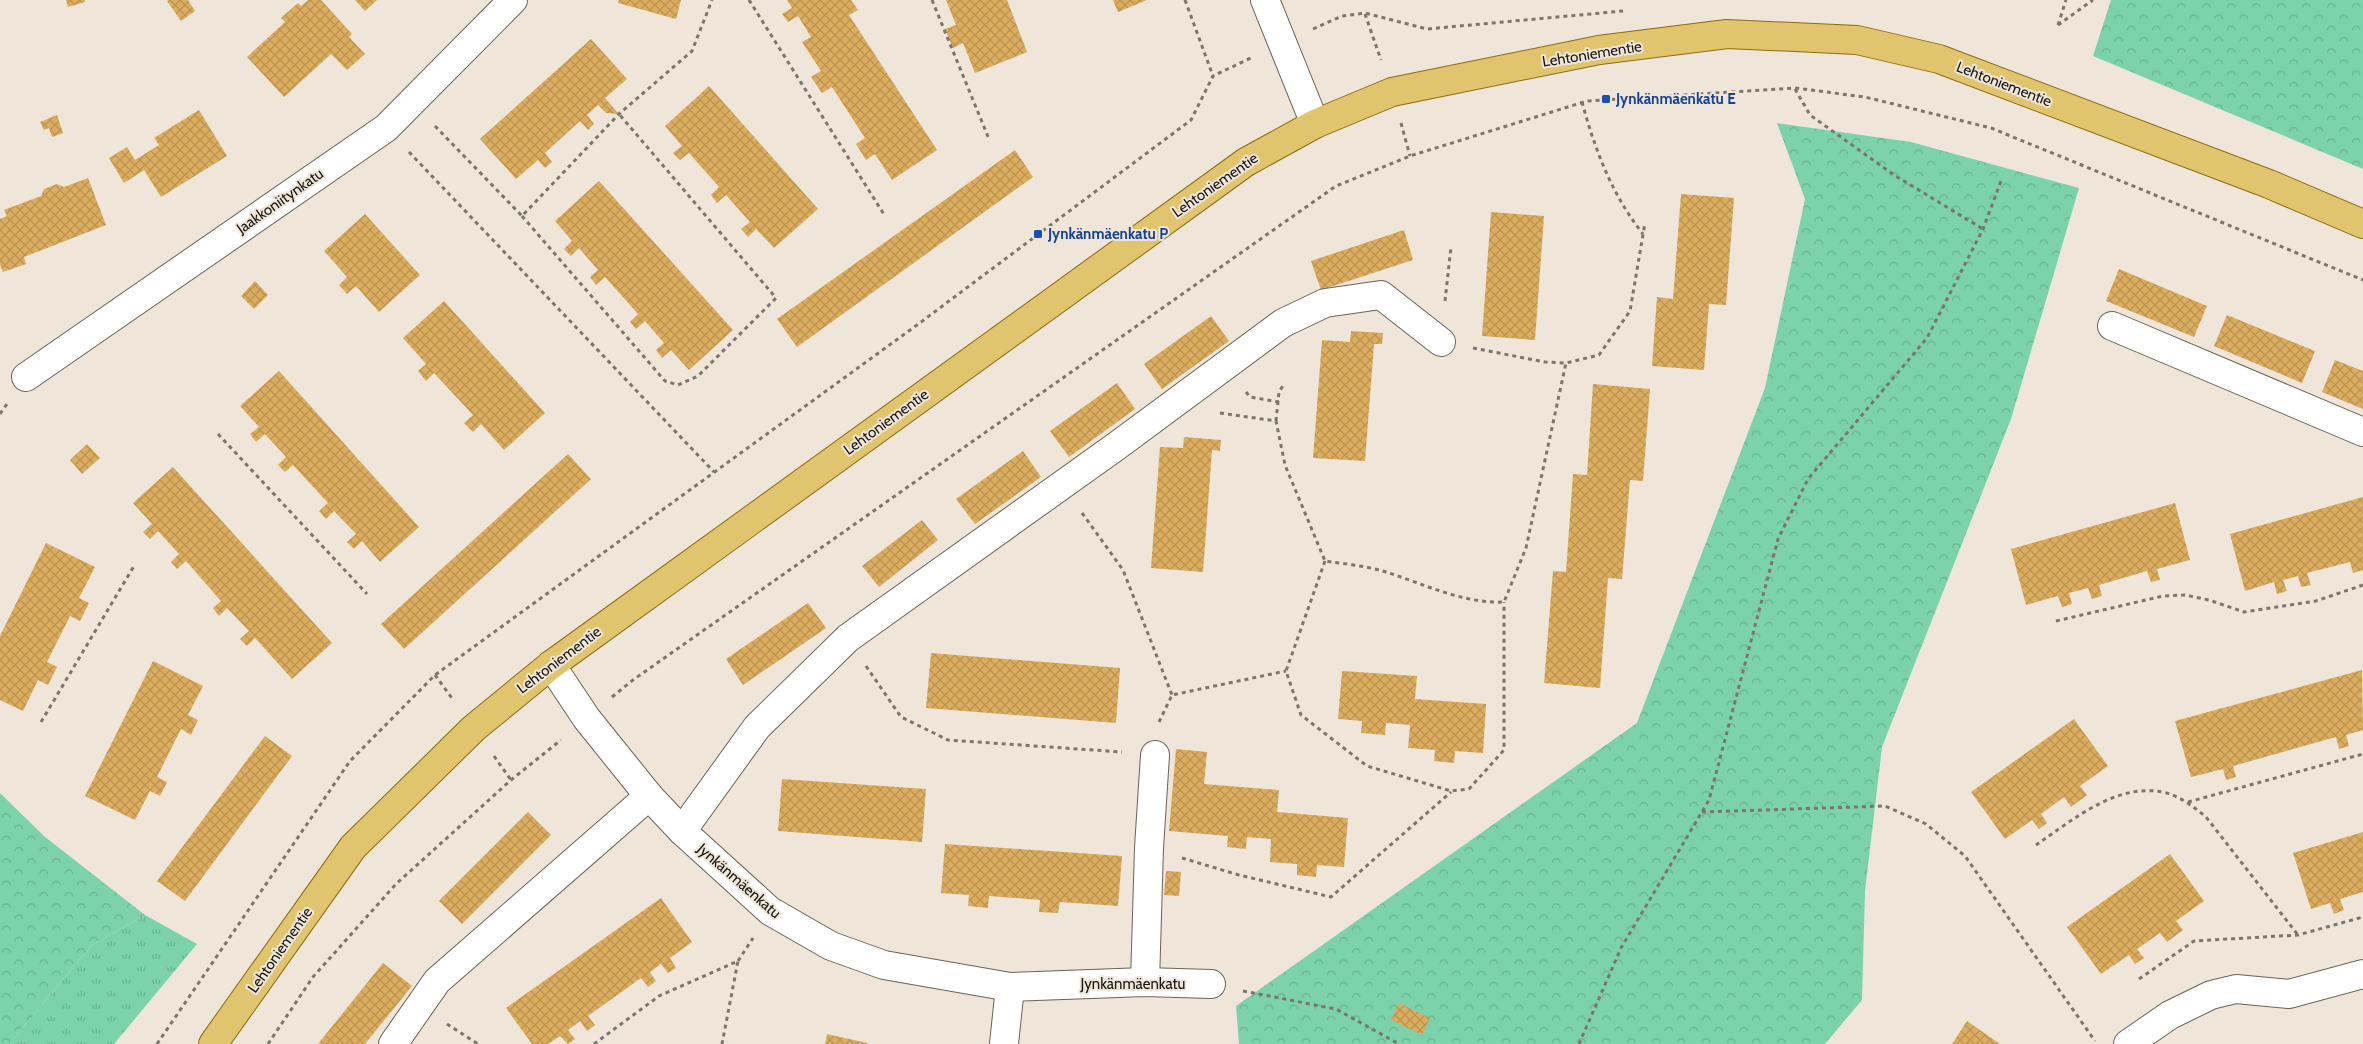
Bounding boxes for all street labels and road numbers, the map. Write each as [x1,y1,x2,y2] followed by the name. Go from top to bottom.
[1541,37,1643,71] street label: Lehtoniementie
[1954,58,2054,111] street label: Lehtoniementie
[1169,149,1262,221] street label: Lehtoniementie
[232,164,327,238] street label: Jaakkoniitynkatu
[840,385,932,459] street label: Lehtoniementie
[513,622,605,697] street label: Lehtoniementie
[693,839,784,922] street label: Jynkänmäenkatu
[244,903,316,996] street label: Lehtoniementie
[1080,975,1185,993] street label: Jynkänmäenkatu

